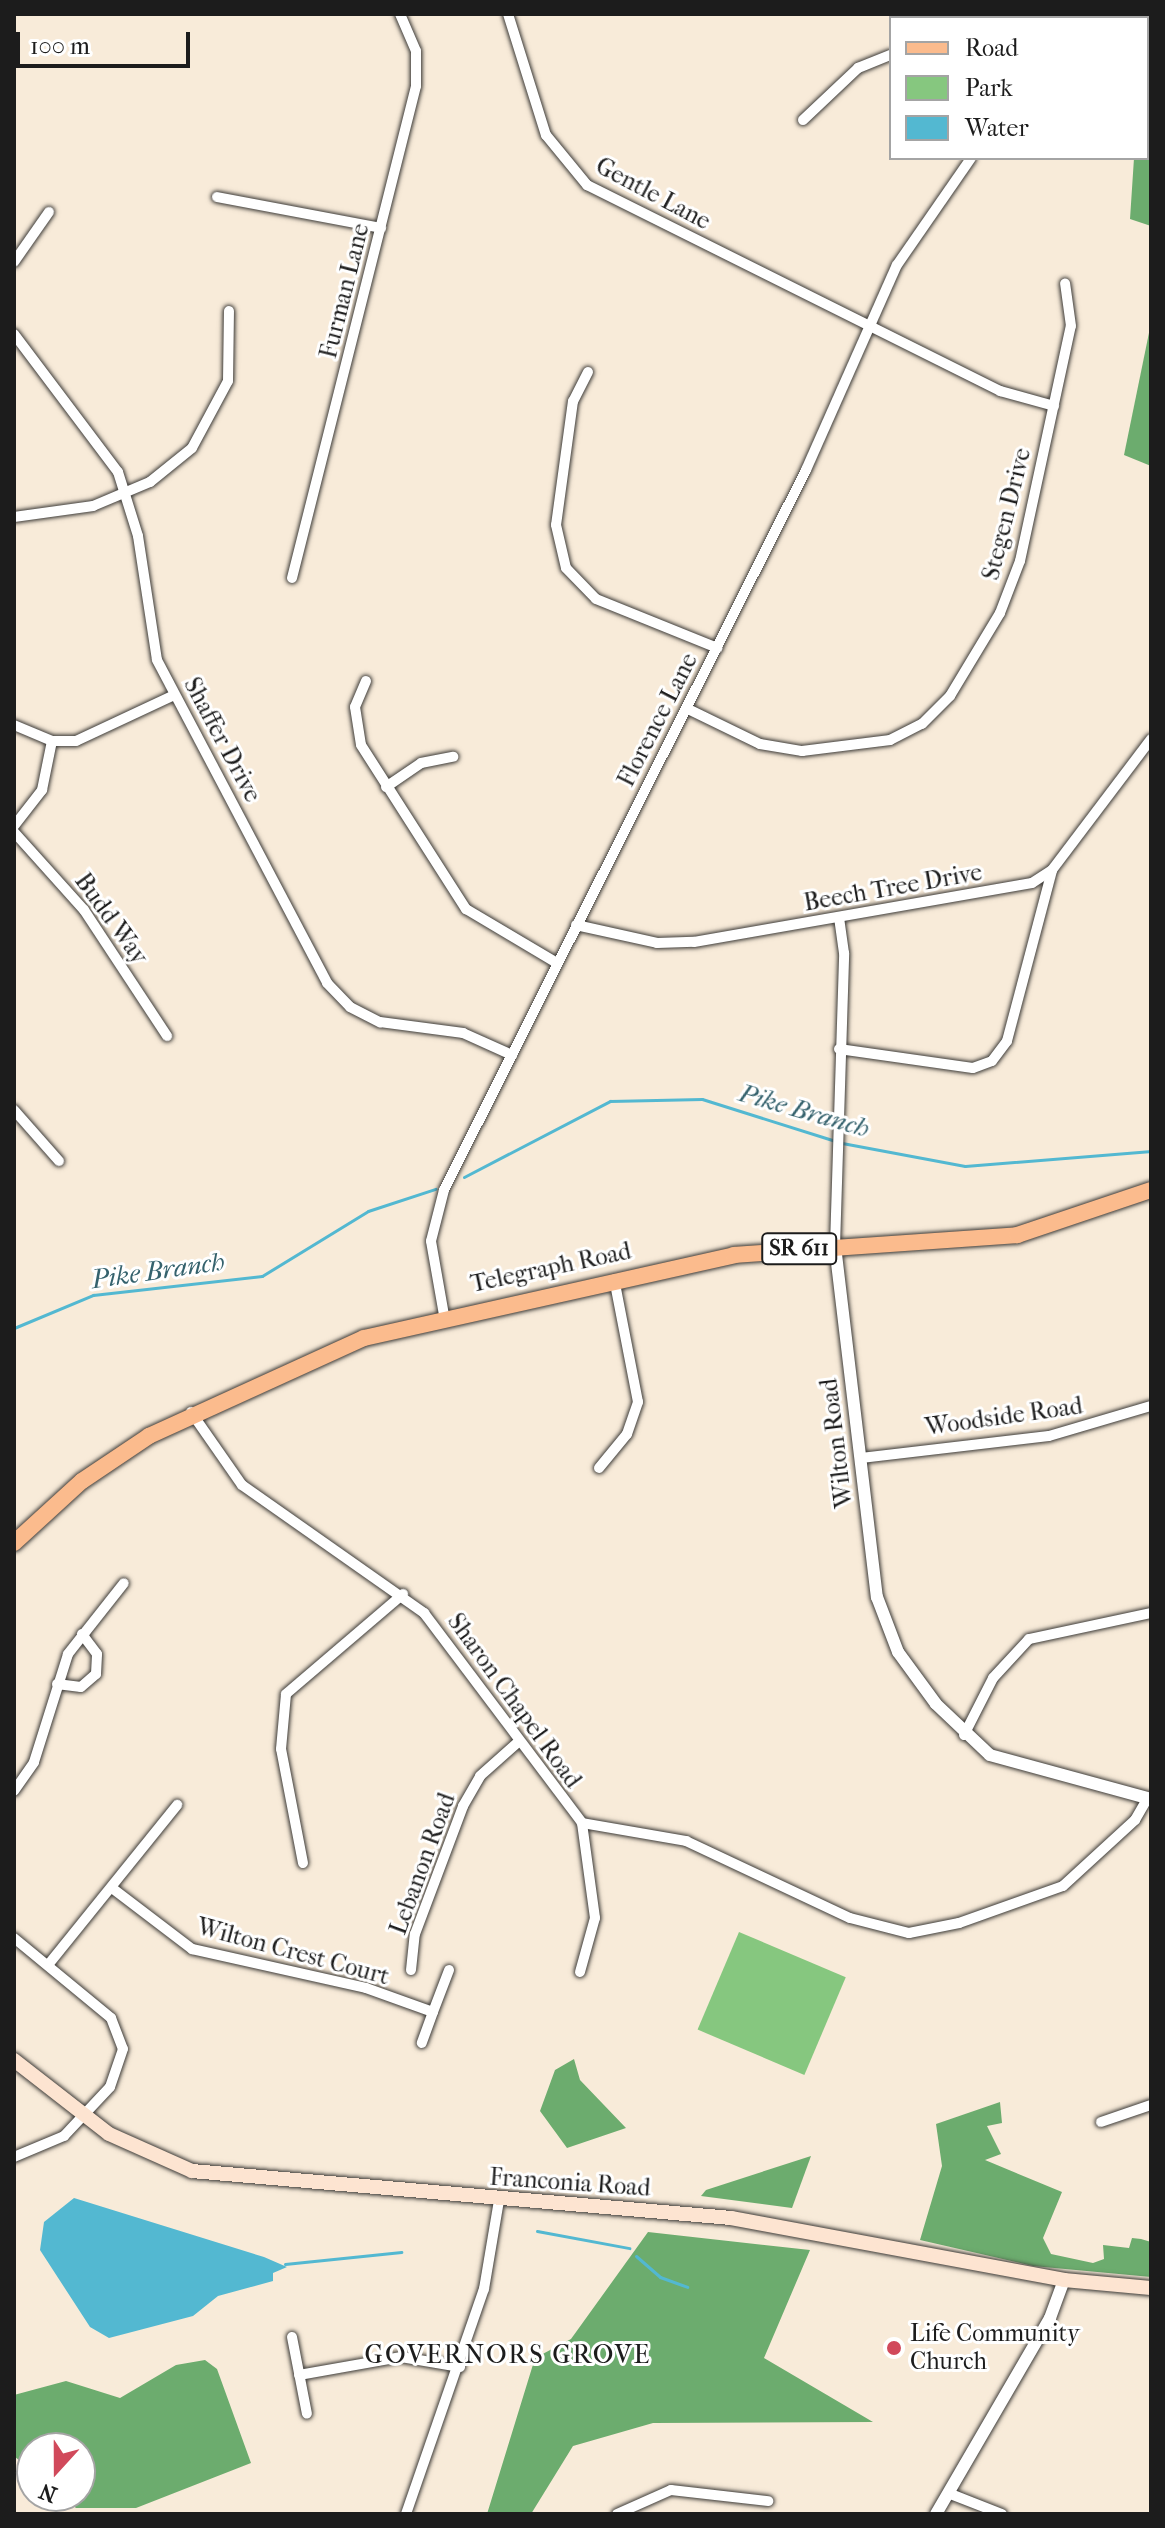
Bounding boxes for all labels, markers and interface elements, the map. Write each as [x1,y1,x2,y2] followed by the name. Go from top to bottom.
[20,16,194,66] scale bar
[889,16,1149,160] legend
[30,32,90,60] text: 100 m
[965,34,1018,62] text: Road
[965,74,1013,102] text: Park
[965,114,1029,142] text: Water
[591,152,715,236] street label: Gentle Lane
[314,221,376,361] street label: Furman Lane
[977,445,1037,583] street label: Stegen Drive
[612,648,704,792] street label: Florence Lane
[177,673,267,807] street label: Shaffer Drive
[802,858,984,918] street label: Beech Tree Drive
[68,868,154,970] street label: Budd Way
[735,1078,873,1144] water label: Pike Branch
[761,1231,837,1267] road number: SR 611
[468,1237,634,1299] street label: Telegraph Road
[89,1246,227,1296] water label: Pike Branch
[815,1377,859,1509] street label: Wilton Road
[923,1392,1085,1442] street label: Woodside Road
[441,1608,587,1794] street label: Sharon Chapel Road
[384,1789,462,1939] street label: Lebanon Road
[194,1912,392,1992] street label: Wilton Crest Court
[489,2163,651,2203] street label: Franconia Road
[910,2320,1080,2376] place label: Life Community Church
[365,2339,651,2371] district label: GOVERNORS GROVE
[885,2339,903,2357] marker: Life Community Church
[16,2432,96,2512] north arrow
[36,2477,61,2508] text: N

